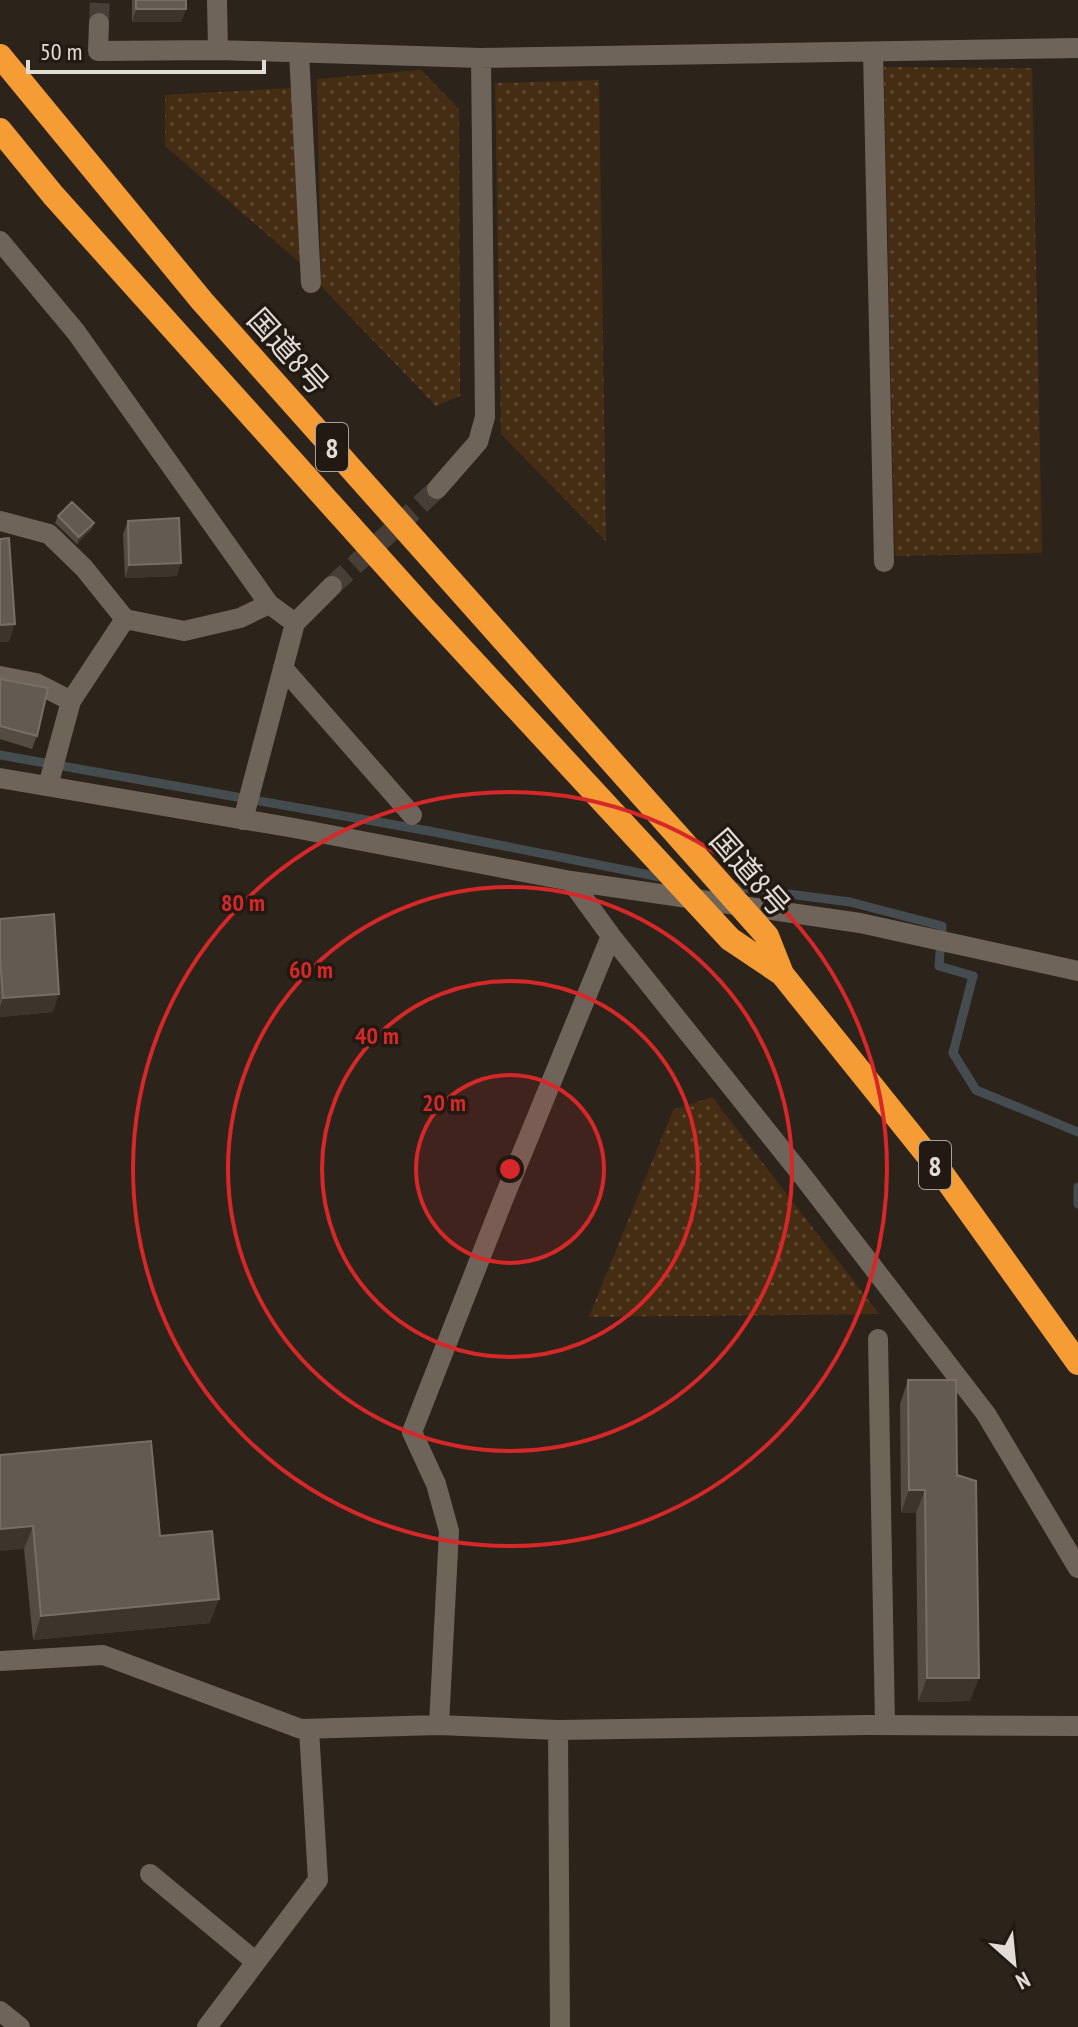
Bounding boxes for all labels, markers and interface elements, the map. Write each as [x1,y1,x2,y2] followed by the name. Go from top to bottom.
[28,24,264,74] scale bar
[40,36,82,67] text: 50 m
[240,299,338,403] street label: 国道8号
[316,423,348,471] road number: 8
[702,820,800,924] street label: 国道8号
[221,887,265,918] text: 80 m
[289,954,333,985] text: 60 m
[355,1020,399,1051] text: 40 m
[422,1087,466,1118] text: 20 m
[919,1141,951,1189] road number: 8
[496,1155,524,1183] centre of rings
[974,1923,1054,2003] north arrow
[1011,1966,1035,1996] text: N

